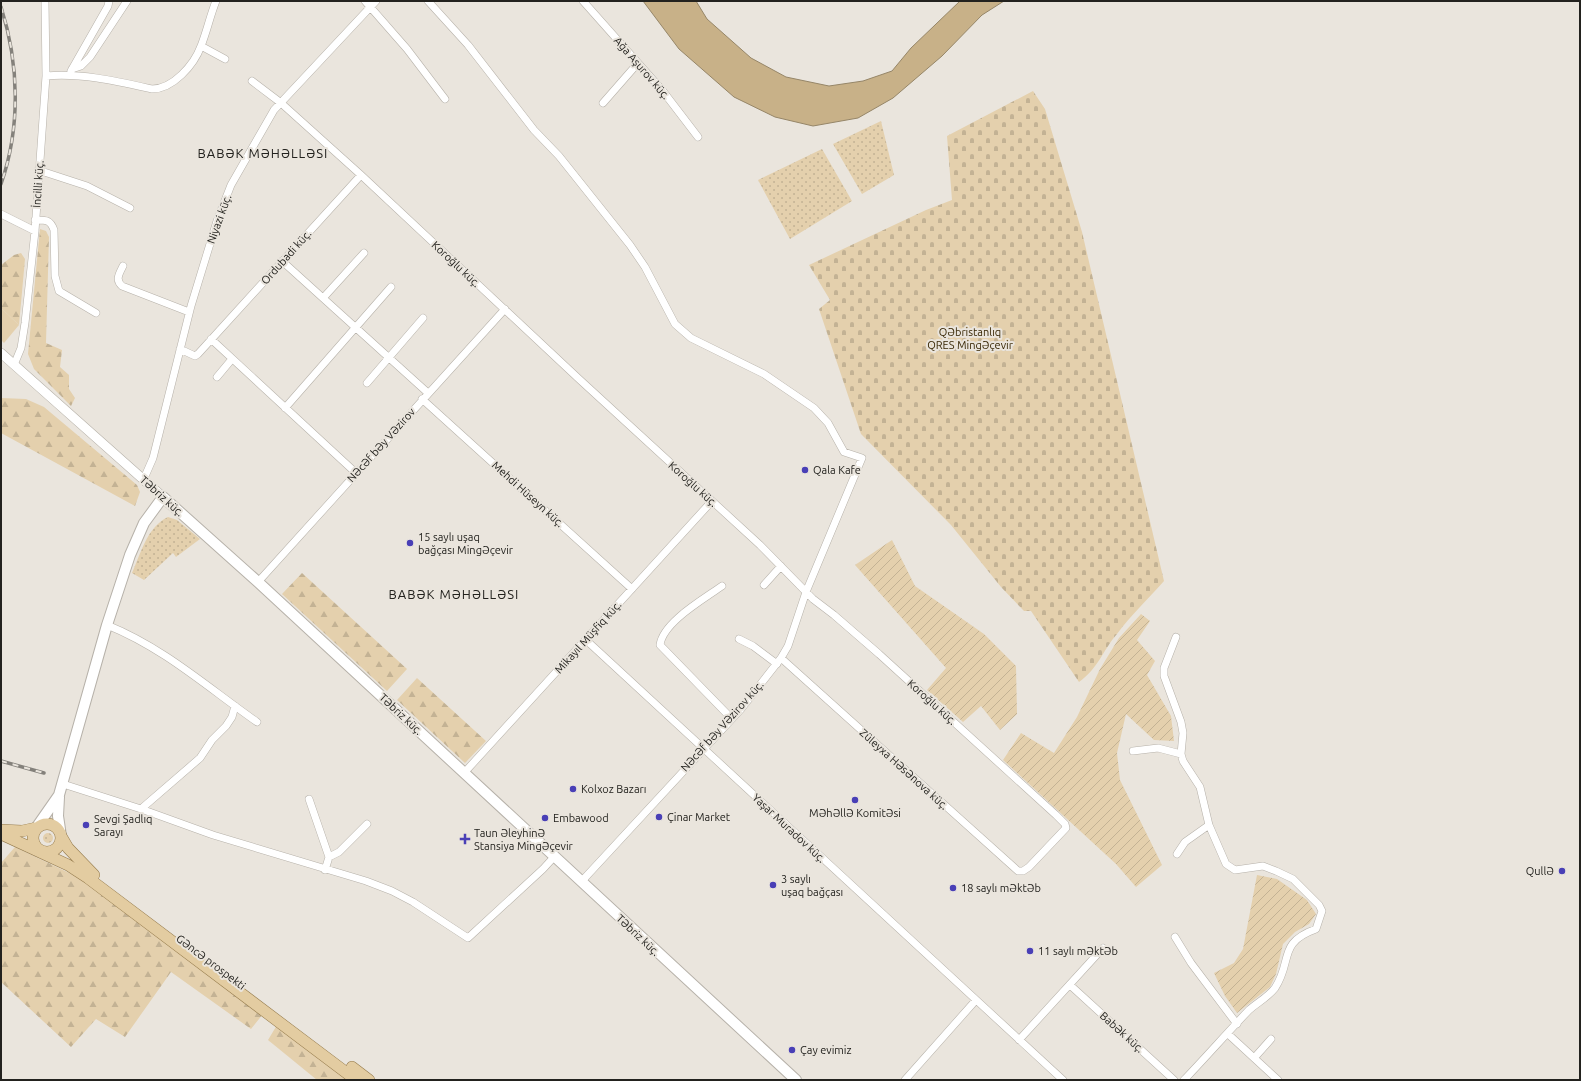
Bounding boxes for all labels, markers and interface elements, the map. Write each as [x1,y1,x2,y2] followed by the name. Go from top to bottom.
[612,35,672,101] street label: Ağa Aşurov küç.
[198,146,328,160] district label: BABƏK MƏHƏLLƏSI
[30,160,46,208] street label: İncilli küç.
[205,193,233,245] street label: Niyazi küç.
[258,227,314,287] street label: Ordubadi küç.
[429,239,483,289] street label: Koroğlu küç.
[927,326,1014,351] park label: Qəbristanlıq QRES Mingəçevir
[345,405,418,484] street label: Nəcəf bəy Vəzirov
[490,459,566,529] street label: Mehdi Hüseyn küç.
[666,459,720,509] street label: Koroğlu küç.
[813,464,861,476] place label: Qala Kafe
[800,465,810,475] marker: Qala Kafe
[138,473,186,519] street label: Təbriz küç.
[418,531,514,556] place label: 15 saylı uşaq bağçası Mingəçevir
[405,538,415,548] marker: 15 saylı uşaq bağçası Mingəçevir
[389,587,519,601] district label: BABƏK MƏHƏLLƏSI
[552,598,624,676] street label: Mikayıl Müşfiq küç.
[905,677,959,727] street label: Koroğlu küç.
[678,678,766,774] street label: Nəcəf bəy Vəzirov küç.
[377,691,425,737] street label: Təbriz küç.
[858,726,950,812] street label: Züleyxa Həsənova küç.
[581,783,646,795] place label: Kolxoz Bazarı
[568,784,578,794] marker: Kolxoz Bazarı
[750,791,828,865] street label: Yaşar Muradov küç.
[850,795,860,805] marker: Məhəllə Komitəsi
[809,807,901,819] place label: Məhəllə Komitəsi
[667,811,731,823] place label: Çinar Market
[553,812,609,824] place label: Embawood
[654,812,664,822] marker: Çinar Market
[94,813,153,838] place label: Sevgi Şadlıq Sarayı
[540,813,550,823] marker: Embawood
[81,820,91,830] marker: Sevgi Şadlıq Sarayı
[474,827,574,852] place label: Taun Əleyhinə Stansiya Mingəçevir
[459,833,471,845] marker: Taun Əleyhinə Stansiya Mingəçevir
[1526,865,1554,877] place label: Qullə
[1557,866,1567,876] marker: Qullə
[781,873,843,898] place label: 3 saylı uşaq bağçası
[768,880,778,890] marker: 3 saylı uşaq bağçası
[961,882,1041,894] place label: 18 saylı məktəb
[948,883,958,893] marker: 18 saylı məktəb
[614,912,662,958] street label: Təbriz küç.
[174,932,248,992] street label: Gəncə prospekti
[1038,945,1118,957] place label: 11 saylı məktəb
[1025,946,1035,956] marker: 11 saylı məktəb
[1098,1009,1146,1055] street label: Babək küç.
[800,1044,852,1056] place label: Çay evimiz
[787,1045,797,1055] marker: Çay evimiz

